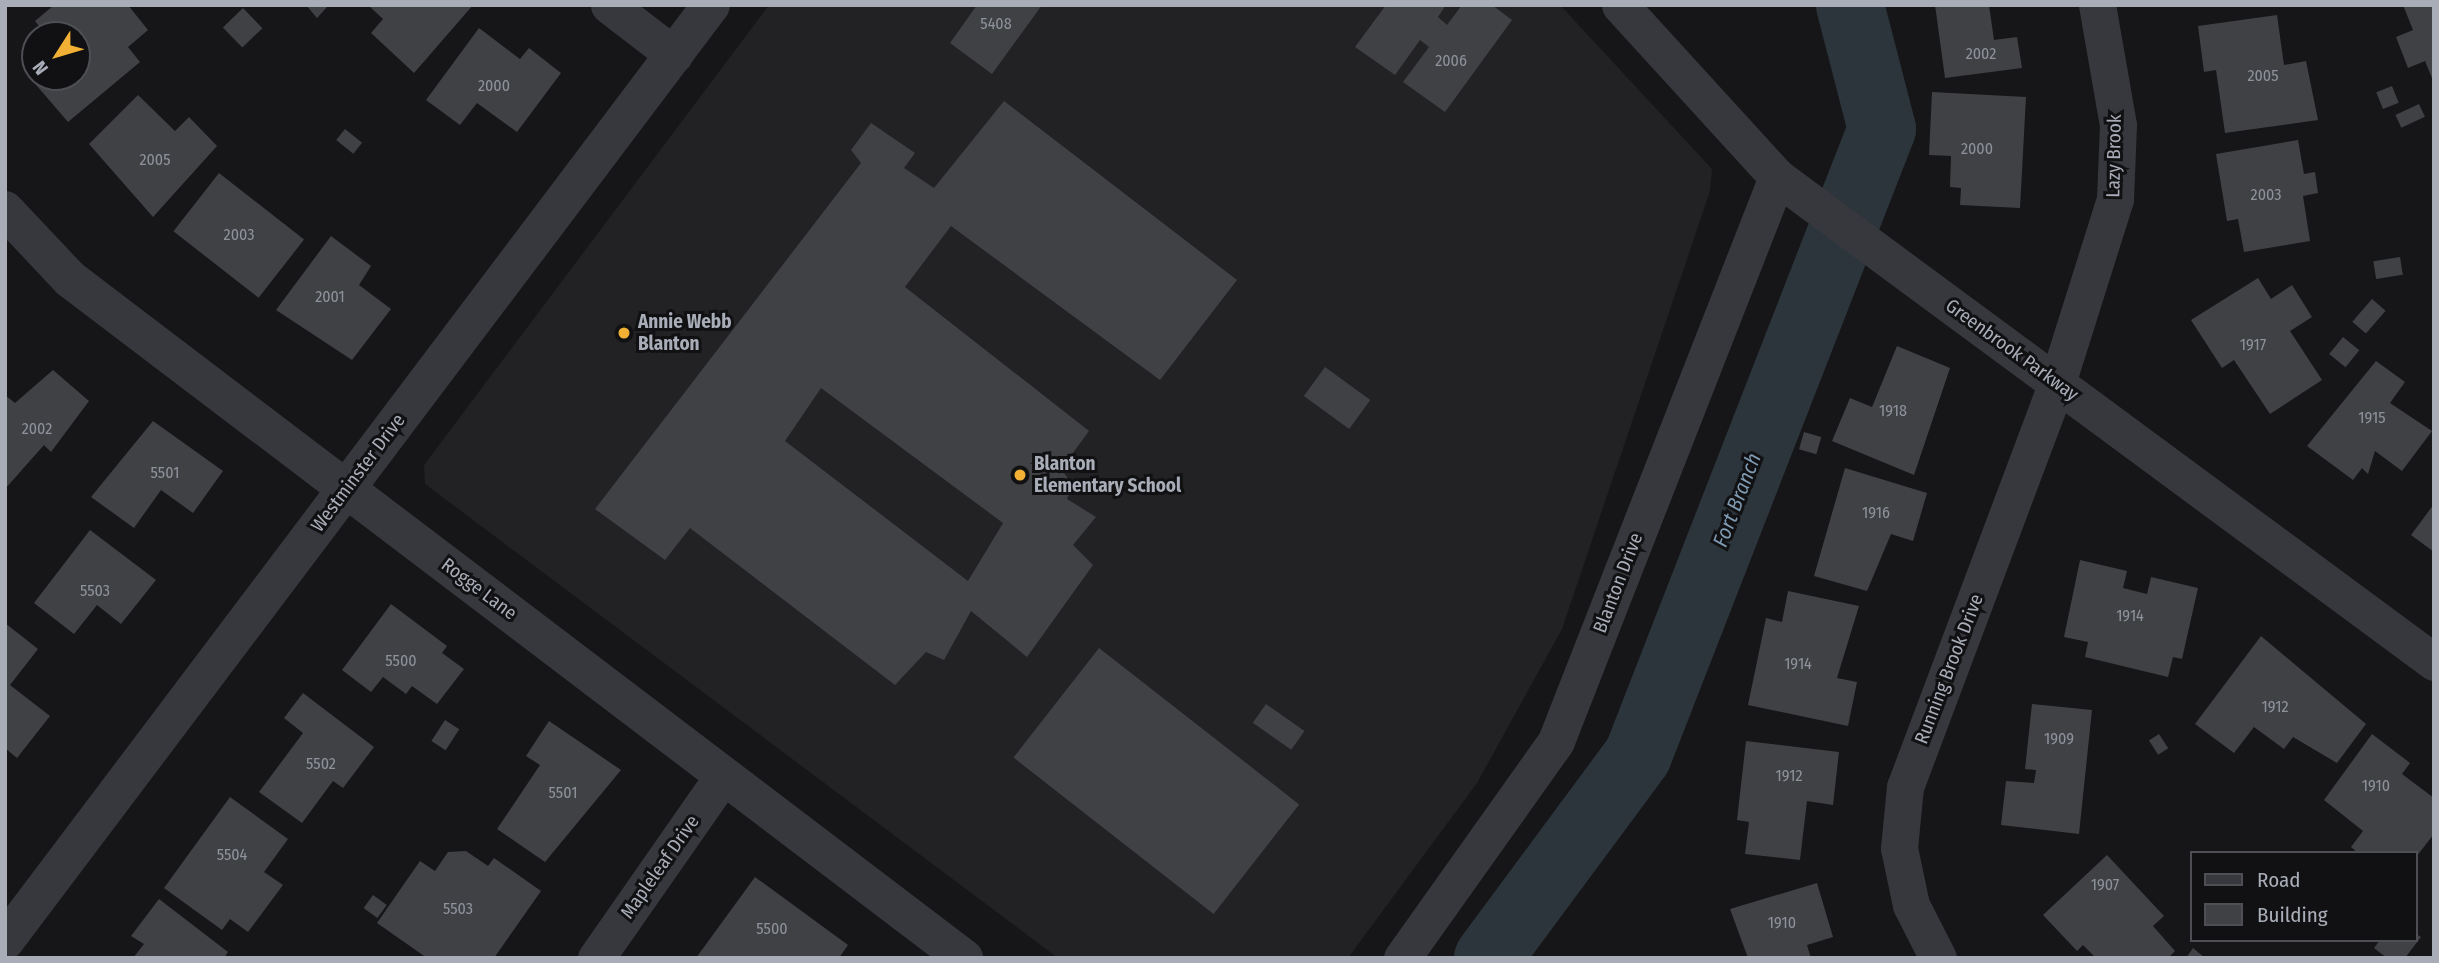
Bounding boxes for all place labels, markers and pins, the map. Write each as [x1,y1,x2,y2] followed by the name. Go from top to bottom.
[638,311,731,355] place label: Annie Webb Blanton
[616,325,632,341] marker: Annie Webb Blanton
[1034,453,1181,497] place label: Blanton Elementary School
[1012,467,1028,483] marker: Blanton Elementary School

